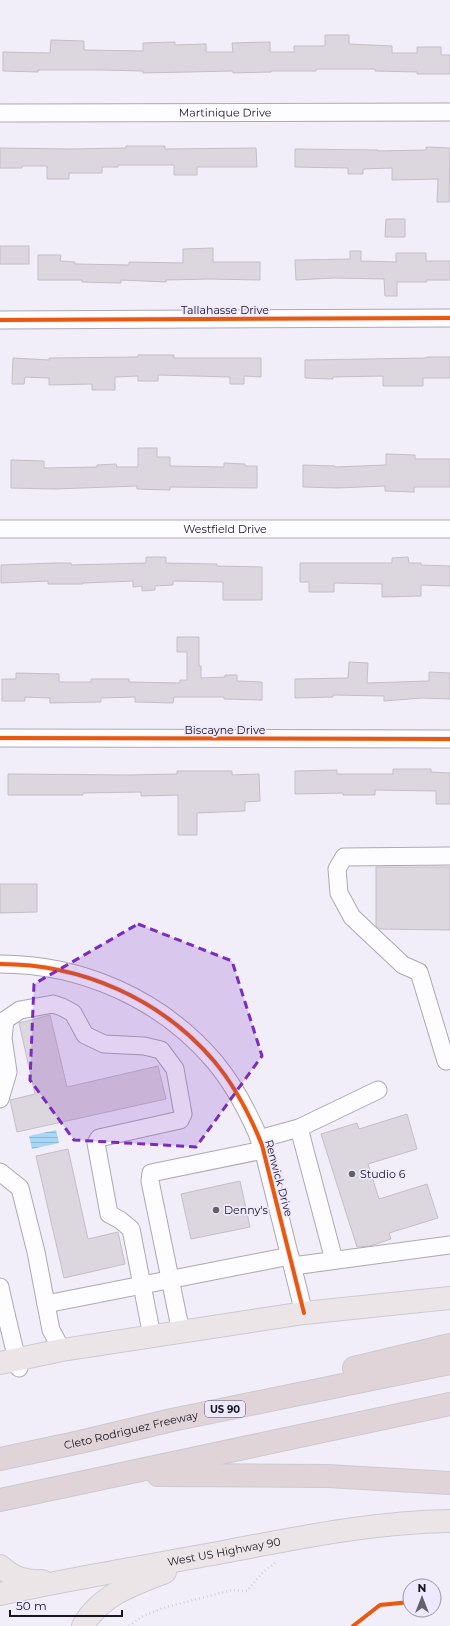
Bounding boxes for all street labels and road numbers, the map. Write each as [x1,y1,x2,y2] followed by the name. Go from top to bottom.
[179,105,272,120] street label: Martinique Drive
[181,303,269,317] street label: Tallahasse Drive
[183,522,267,536] street label: Westfield Drive
[185,723,266,737] street label: Biscayne Drive
[262,1138,296,1218] street label: Renwick Drive
[205,1401,245,1417] road number: US 90
[62,1408,199,1452] street label: Cleto Rodriguez Freeway
[166,1534,282,1569] street label: West US Highway 90

